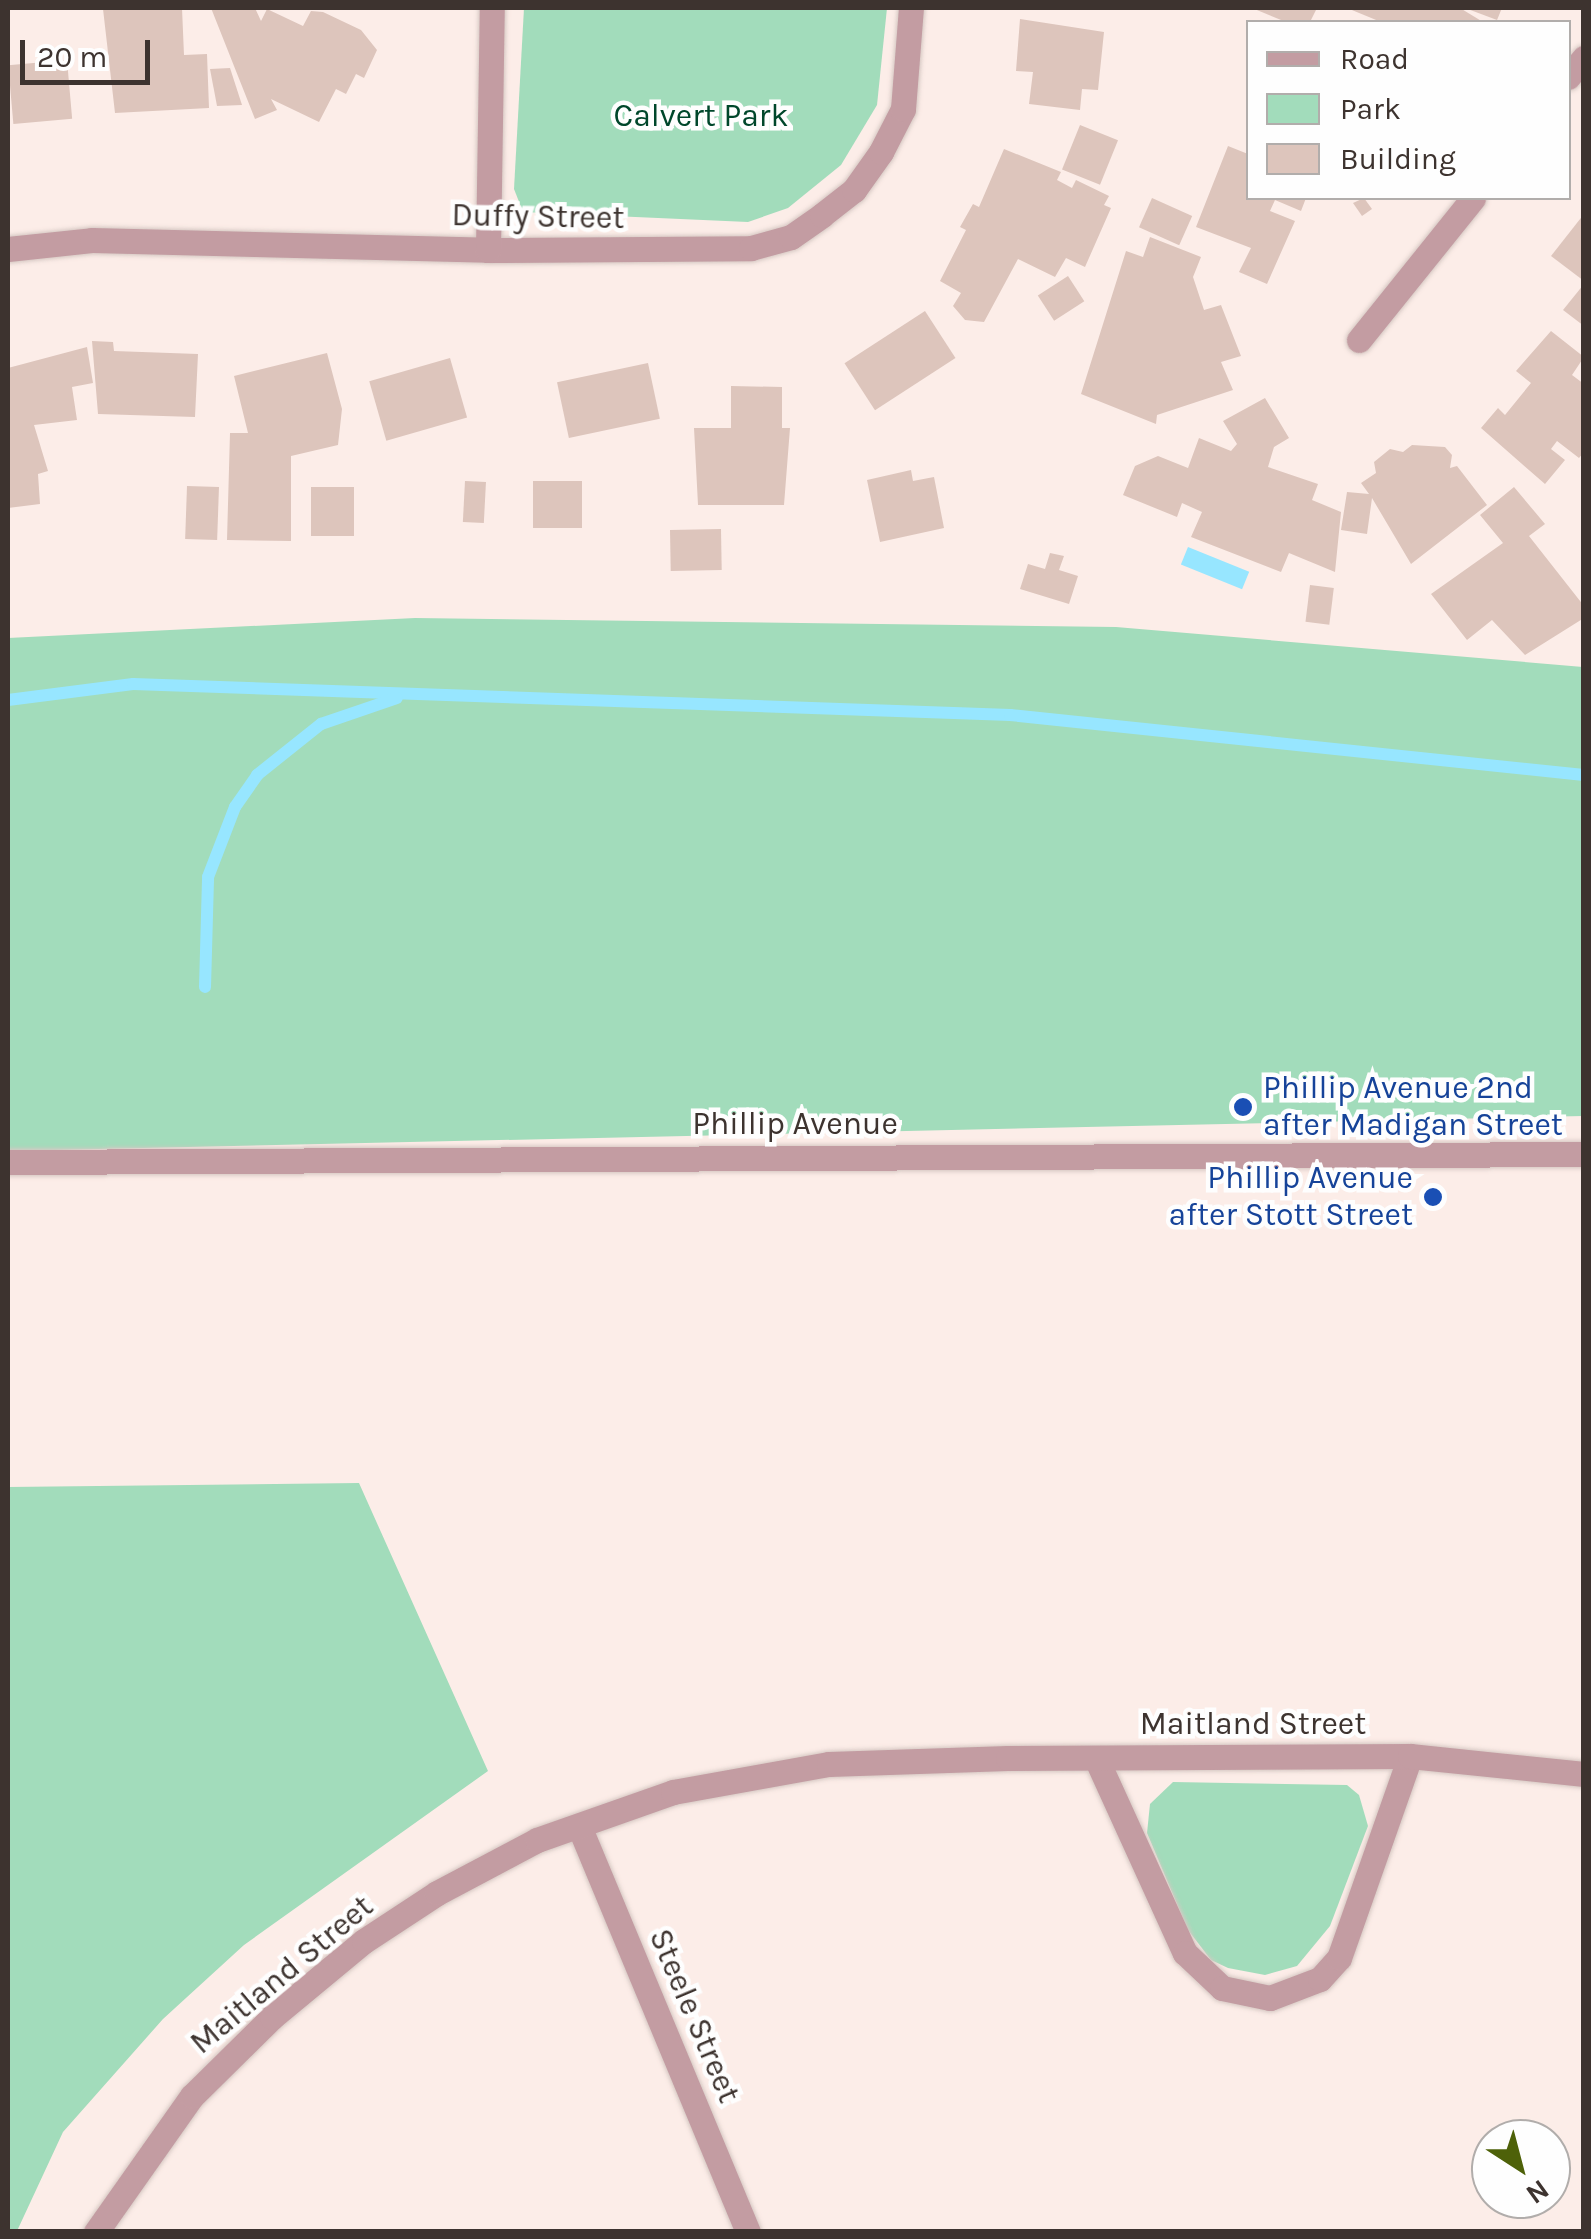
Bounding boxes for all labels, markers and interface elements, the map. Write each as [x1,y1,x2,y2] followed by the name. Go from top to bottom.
[25,20,155,82] scale bar
[1246,20,1571,200] legend
[37,39,107,75] text: 20 m
[1340,41,1409,77] text: Road
[1340,91,1401,127] text: Park
[614,97,788,135] park label: Calvert Park
[1340,141,1456,177] text: Building
[451,196,625,238] street label: Duffy Street
[1263,1070,1563,1145] place label: Phillip Avenue 2nd after Madigan Street
[1232,1096,1254,1118] marker: Phillip Avenue 2nd after Madigan Street
[692,1105,898,1143] street label: Phillip Avenue
[1168,1160,1413,1235] place label: Phillip Avenue after Stott Street
[1422,1186,1444,1208] marker: Phillip Avenue after Stott Street
[1140,1705,1366,1743] street label: Maitland Street
[183,1887,381,2063] street label: Maitland Street
[640,1923,748,2109] street label: Steele Street
[1471,2119,1571,2219] north arrow
[1520,2173,1556,2211] text: N

